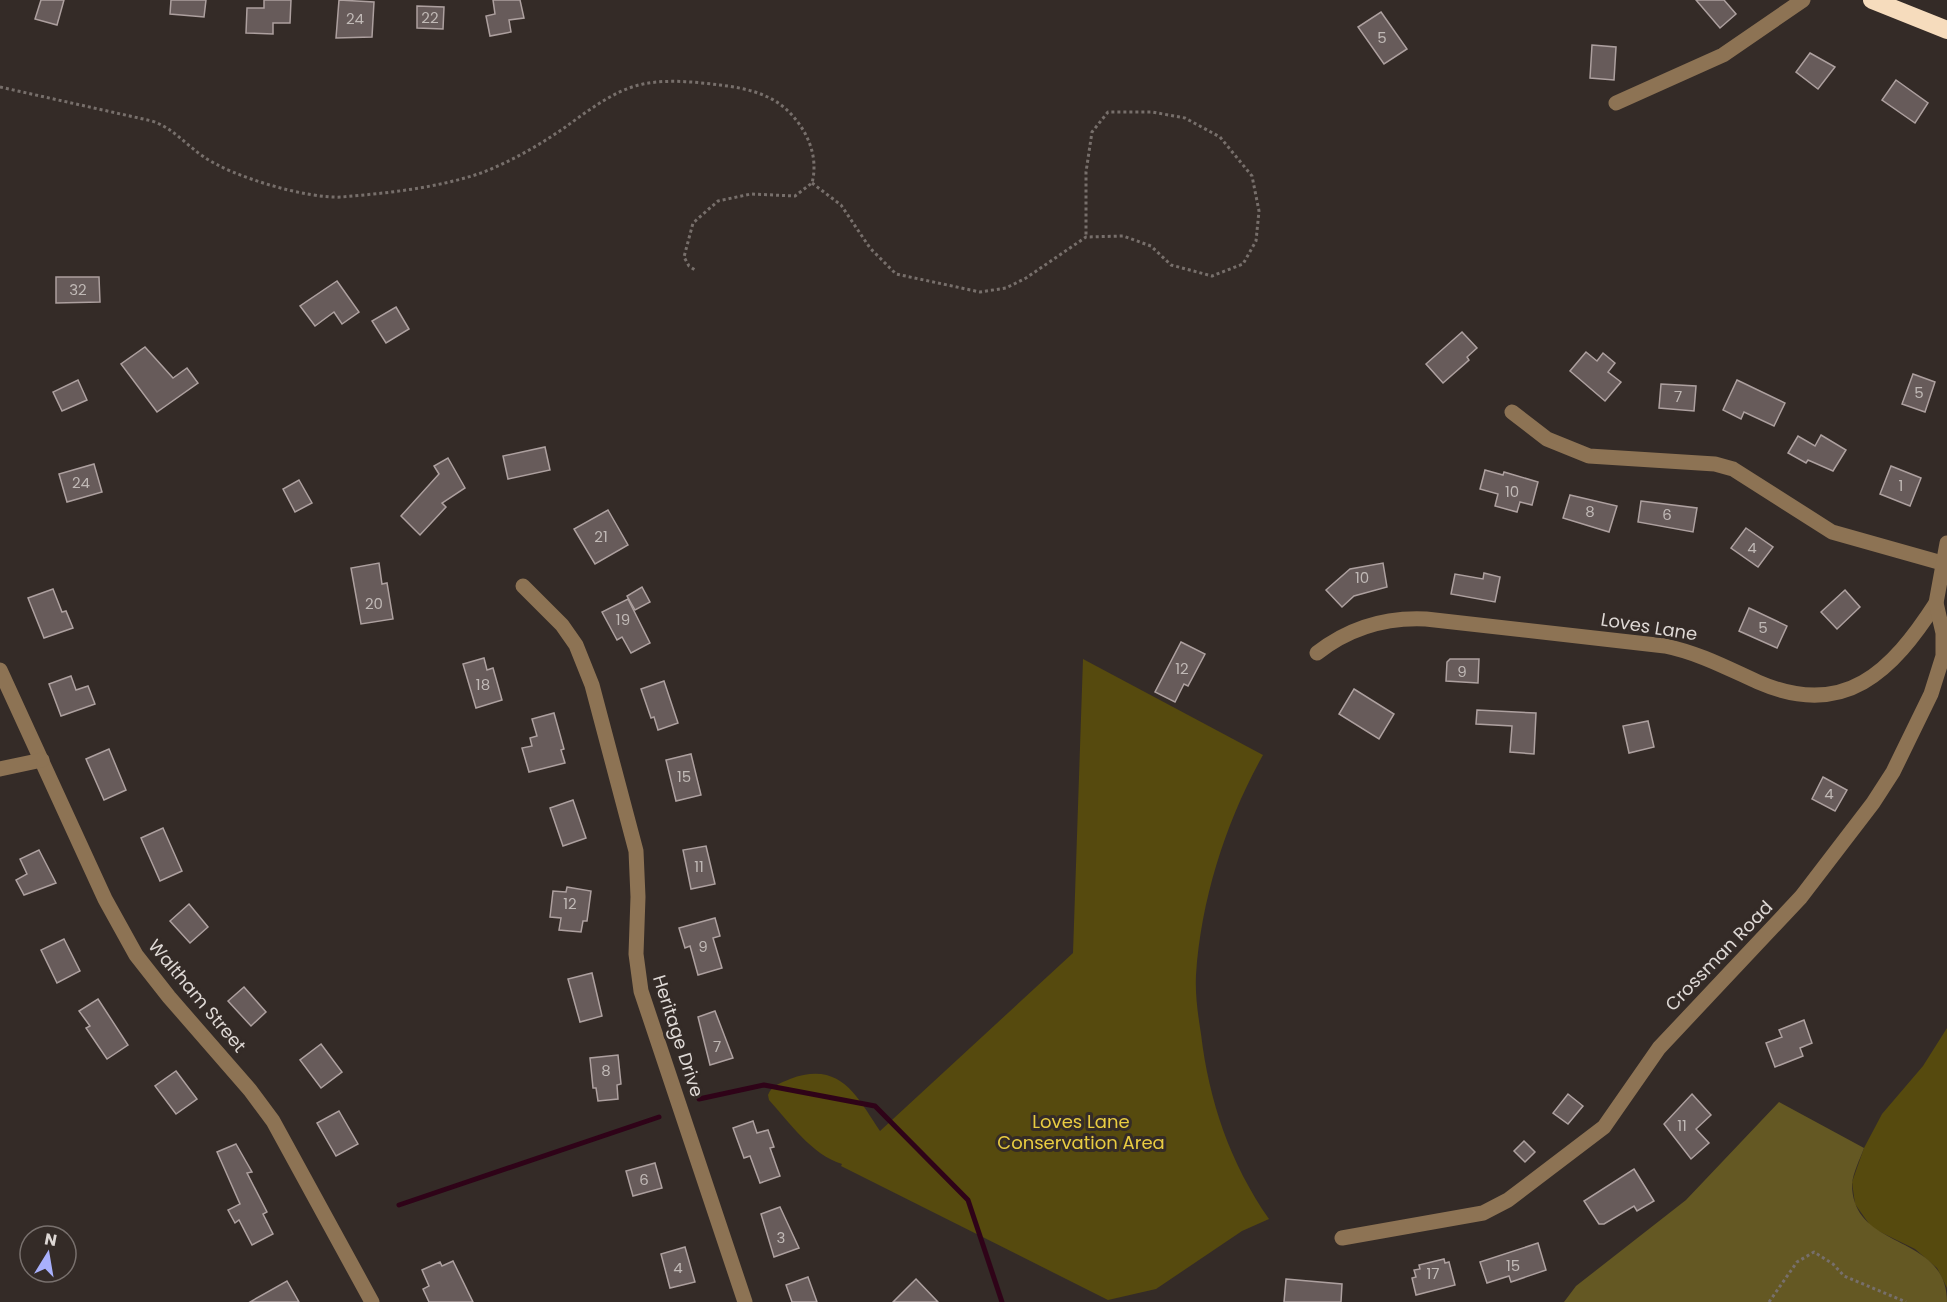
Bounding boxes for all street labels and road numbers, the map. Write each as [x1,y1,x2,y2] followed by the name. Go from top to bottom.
[1599,607,1699,646] street label: Loves Lane
[1659,895,1778,1016] street label: Crossman Road
[143,934,252,1058] street label: Waltham Street
[647,972,710,1100] street label: Heritage Drive

